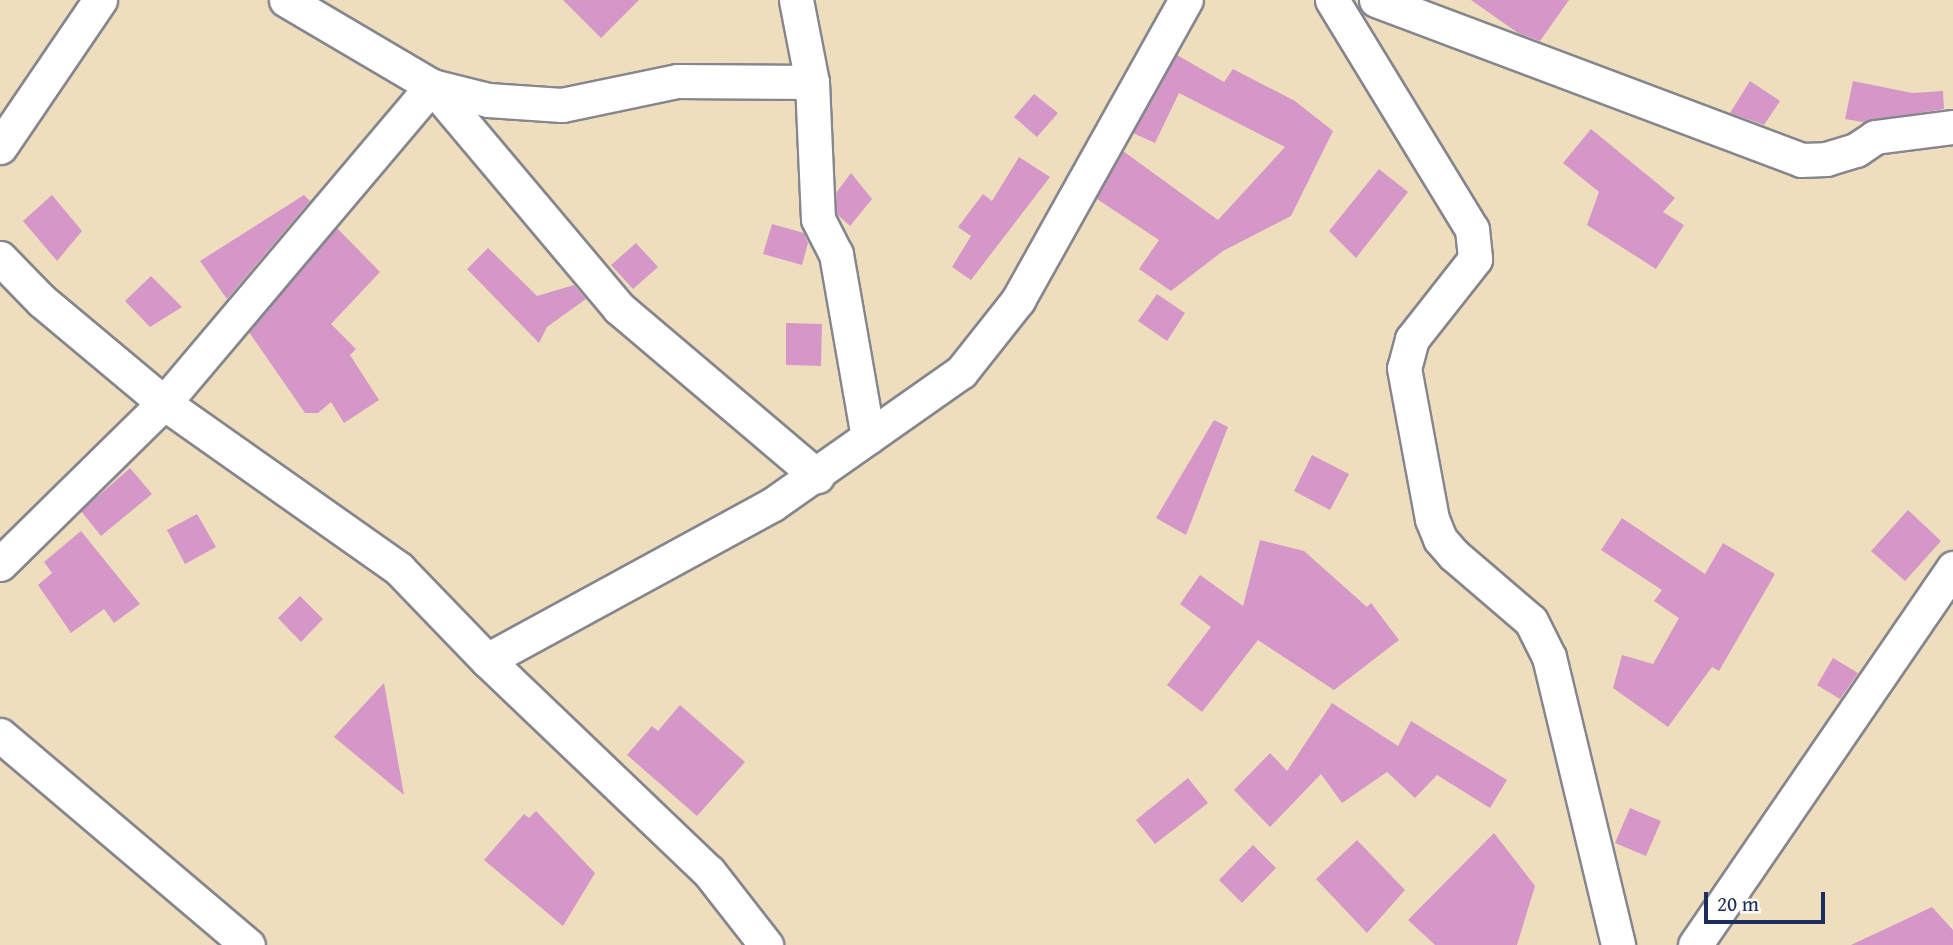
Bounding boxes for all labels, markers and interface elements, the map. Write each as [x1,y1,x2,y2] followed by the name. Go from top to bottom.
[1708,878,1829,922] scale bar
[1717,888,1759,919] text: 20 m

